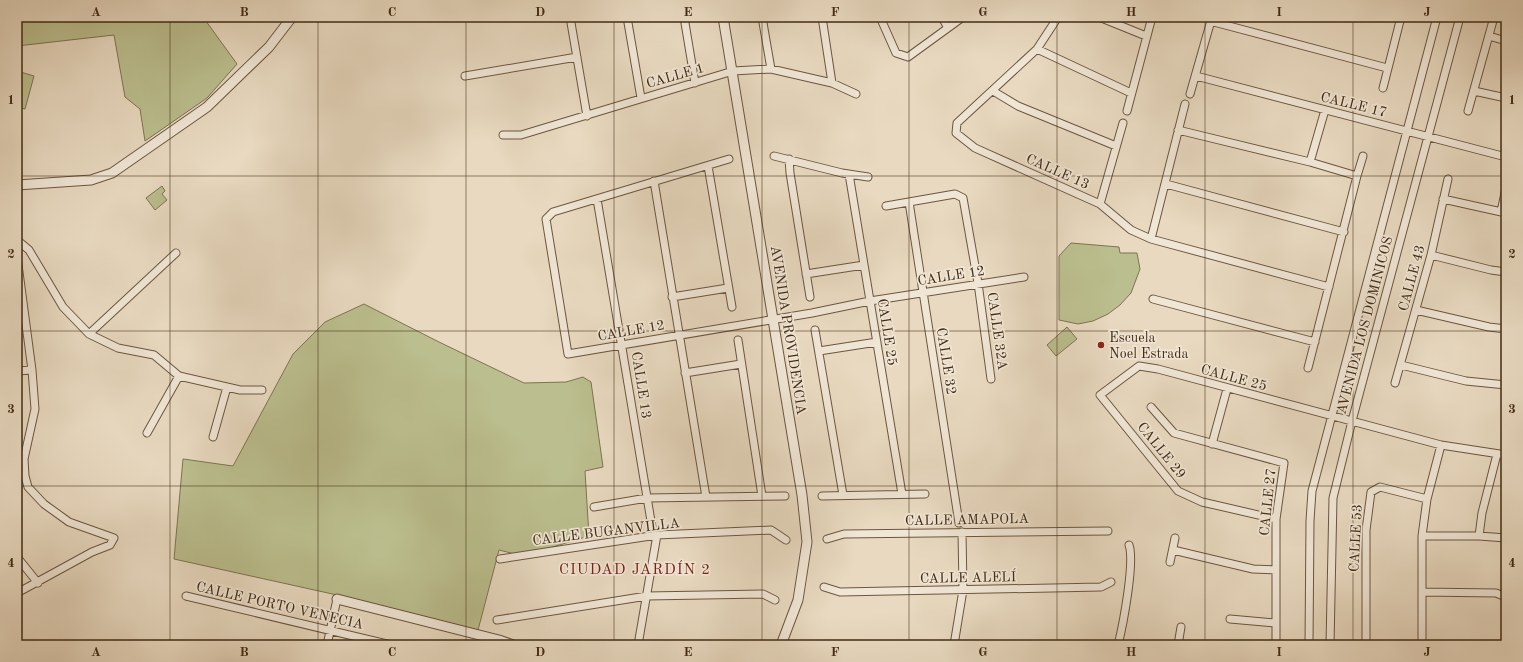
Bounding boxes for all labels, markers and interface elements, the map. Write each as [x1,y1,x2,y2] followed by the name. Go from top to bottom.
[91,6,101,19] text: A
[239,6,249,19] text: B
[388,6,396,19] text: C
[535,6,545,19] text: D
[684,6,693,19] text: E
[831,6,840,19] text: F
[978,6,988,19] text: G
[1126,6,1137,19] text: H
[1276,6,1282,19] text: I
[1423,6,1431,19] text: J
[645,61,706,91] street label: CALLE 1
[1319,90,1388,120] street label: CALLE 17
[7,94,15,107] text: 1
[1508,94,1516,107] text: 1
[1024,152,1091,192] street label: CALLE 13
[1334,235,1396,416] street label: AVENIDA LOS DOMINICOS
[768,244,808,416] street label: AVENIDA PROVIDENCIA
[1396,244,1428,313] street label: CALLE 43
[7,248,15,261] text: 2
[1508,248,1516,261] text: 2
[917,264,986,288] street label: CALLE 12
[985,291,1009,371] street label: CALLE 32A
[875,298,899,367] street label: CALLE 25
[597,318,666,344] street label: CALLE 12
[934,327,958,396] street label: CALLE 32
[1109,331,1188,361] place label: Escuela Noel Estrada
[1096,340,1106,350] marker: Escuela Noel Estrada
[629,351,653,420] street label: CALLE 13
[1199,362,1268,394] street label: CALLE 25
[7,403,15,416] text: 3
[1508,403,1516,416] text: 3
[1134,420,1188,481] street label: CALLE 29
[1257,468,1279,537] street label: CALLE 27
[1347,504,1365,572] street label: CALLE 53
[905,512,1030,528] street label: CALLE AMAPOLA
[532,516,681,548] street label: CALLE BUGANVILLA
[7,557,15,570] text: 4
[1508,557,1516,570] text: 4
[559,560,711,578] district label: CIUDAD JARDÍN 2
[920,567,1016,586] street label: CALLE ALELÍ
[195,580,365,632] street label: CALLE PORTO VENECIA
[91,646,101,659] text: A
[239,646,249,659] text: B
[388,646,396,659] text: C
[535,646,545,659] text: D
[684,646,693,659] text: E
[831,646,840,659] text: F
[978,646,988,659] text: G
[1126,646,1137,659] text: H
[1276,646,1282,659] text: I
[1423,646,1431,659] text: J

